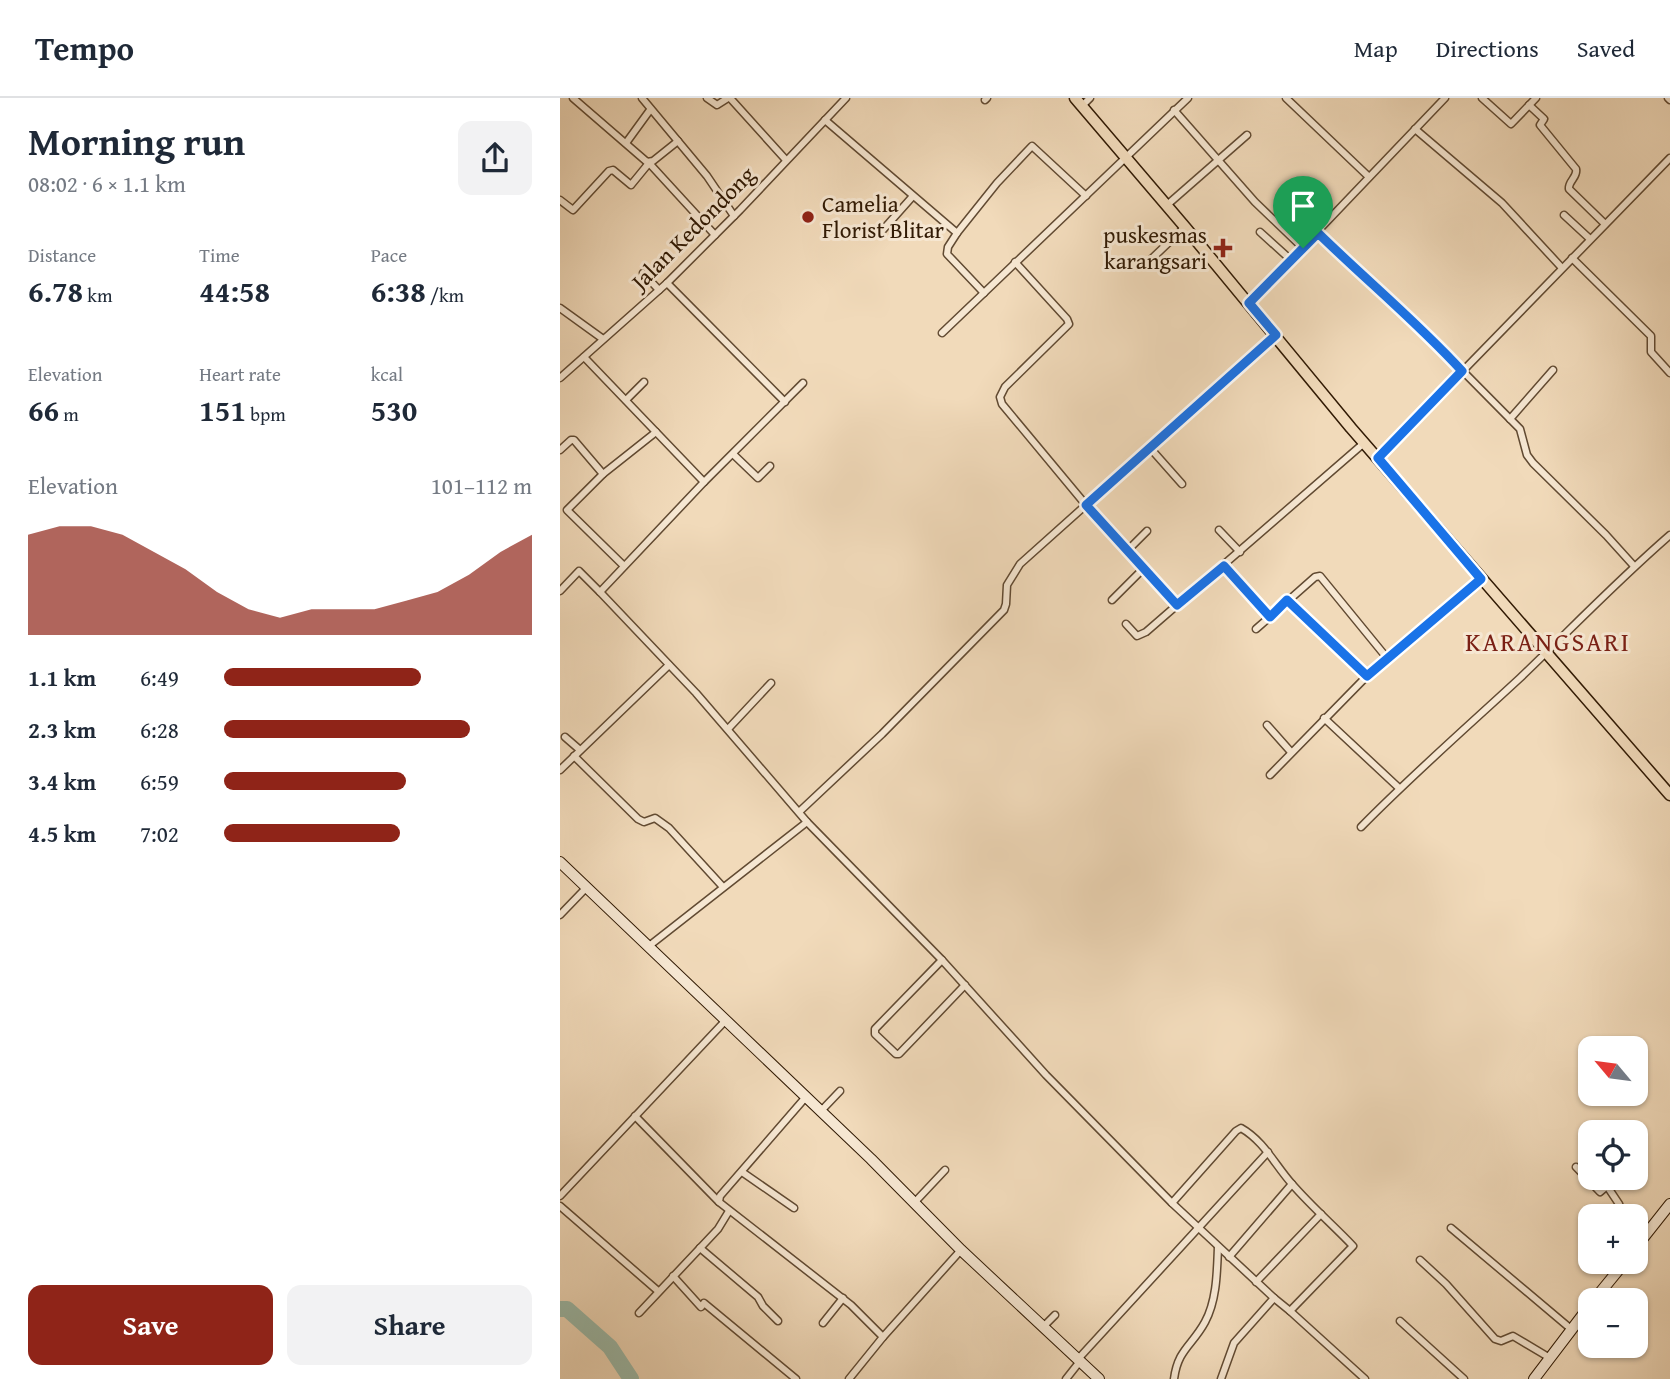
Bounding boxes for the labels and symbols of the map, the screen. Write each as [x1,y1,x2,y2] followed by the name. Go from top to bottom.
[621,158,762,299] street label: Jalan Kedondong
[1273,176,1333,248] pin
[822,187,945,246] place label: Camelia Florist Blitar
[800,209,816,225] marker: Camelia Florist Blitar
[1103,218,1207,277] place label: puskesmas karangsari
[1213,238,1233,258] marker: puskesmas karangsari
[1465,622,1631,661] district label: KARANGSARI
[1578,1036,1648,1106] north arrow

